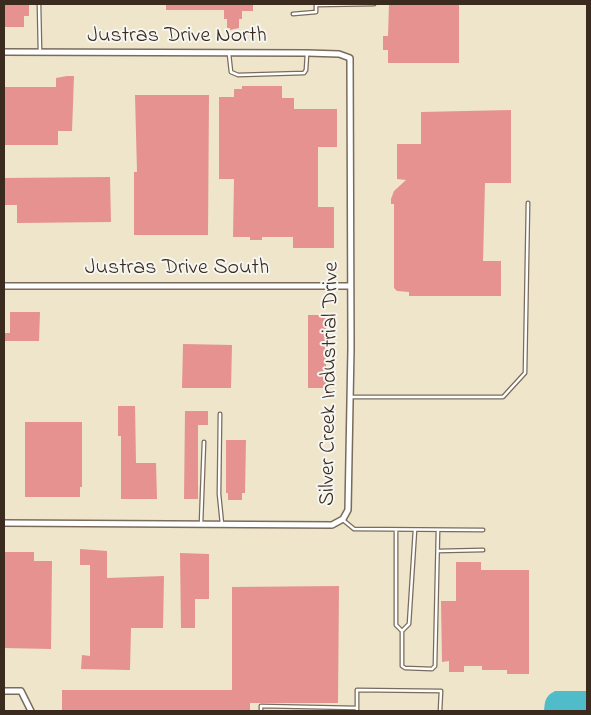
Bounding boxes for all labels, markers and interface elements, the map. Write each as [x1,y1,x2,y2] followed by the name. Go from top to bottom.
[87,24,267,50] street label: Justras Drive North
[85,256,269,282] street label: Justras Drive South
[316,262,346,506] street label: Silver Creek Industrial Drive

